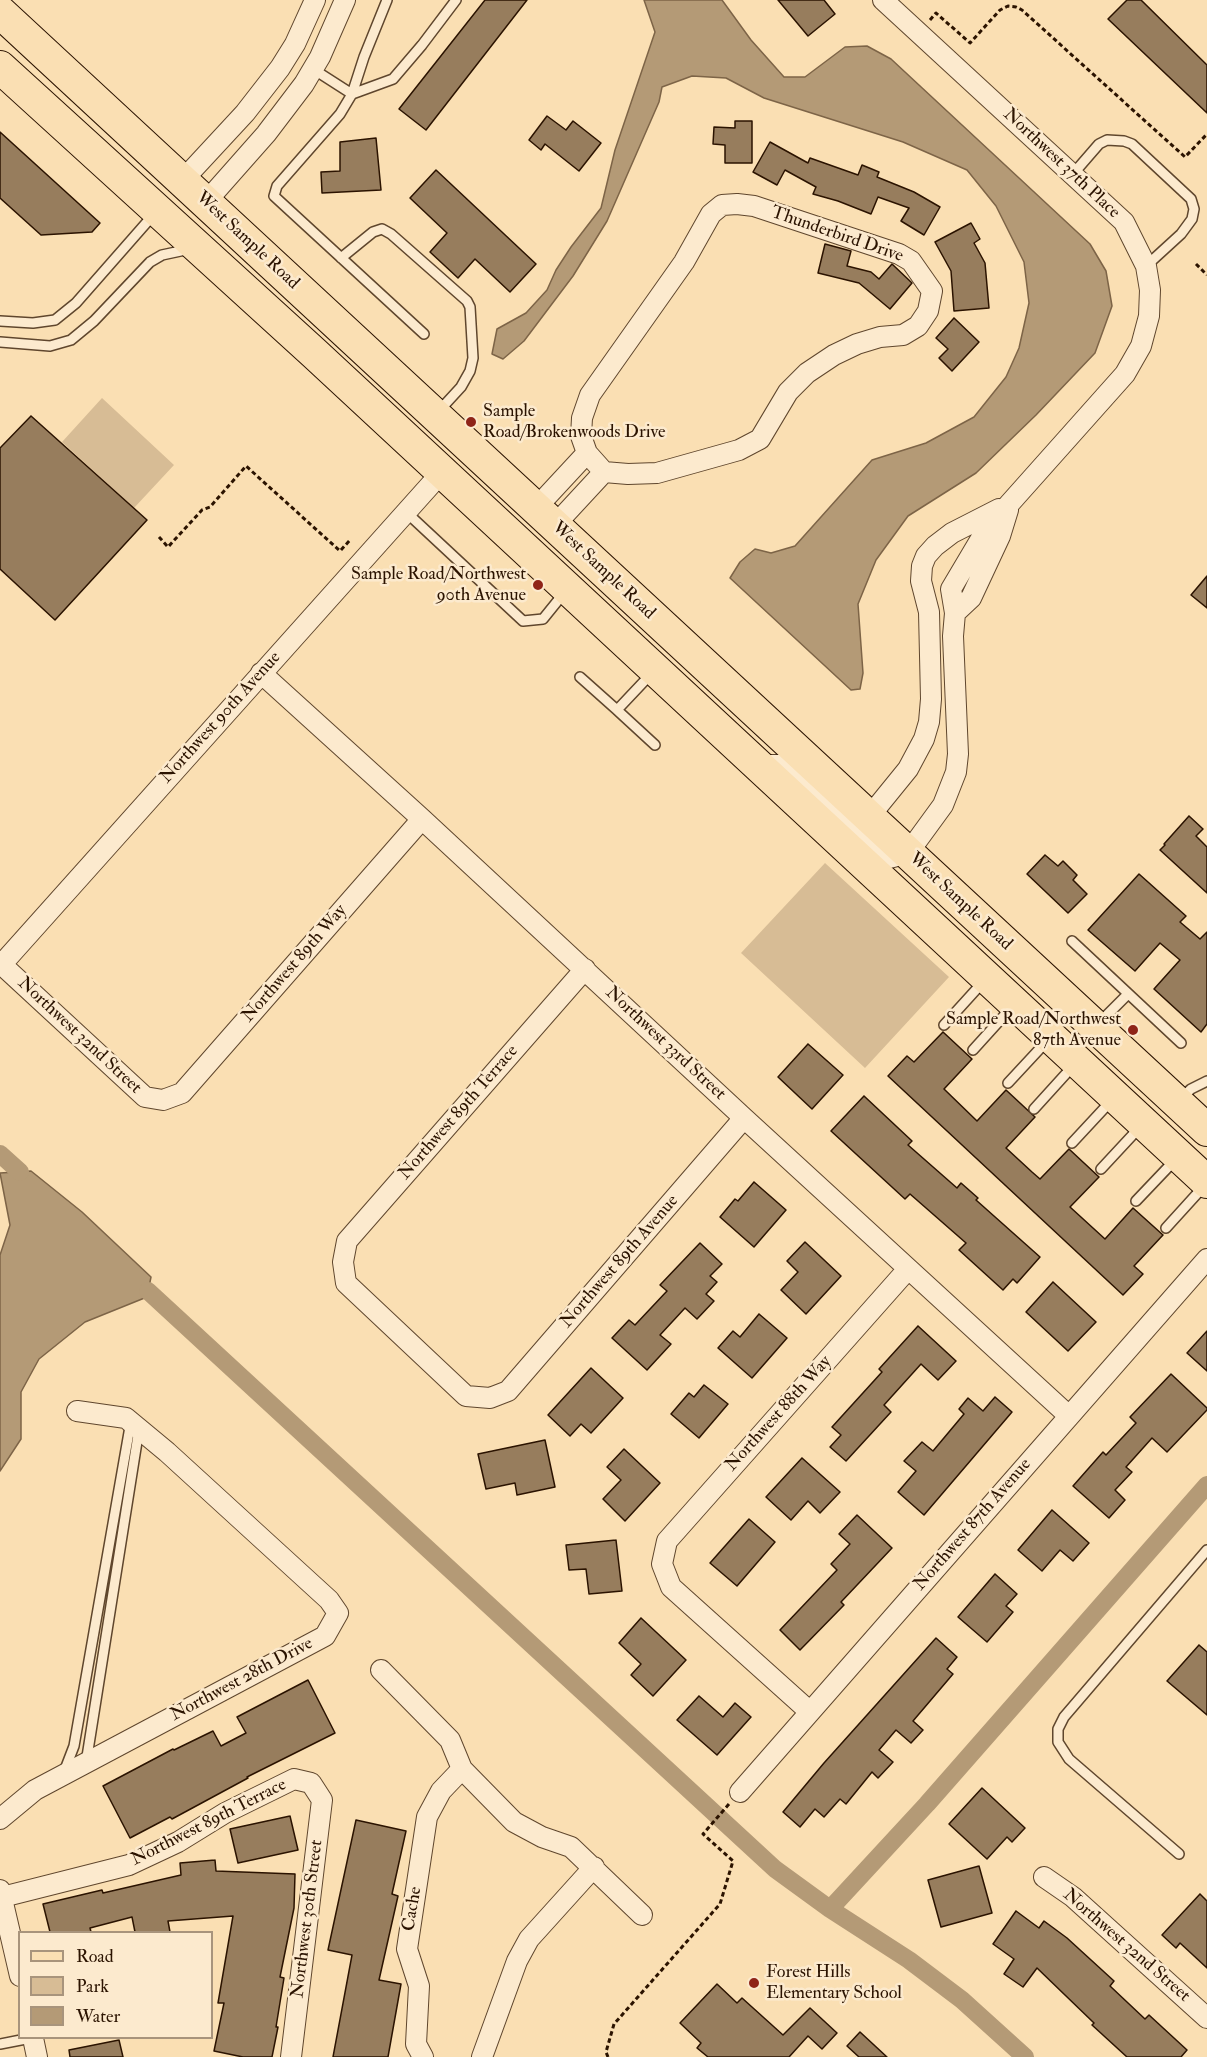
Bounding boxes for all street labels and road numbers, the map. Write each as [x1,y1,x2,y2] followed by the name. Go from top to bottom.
[998,104,1124,224] street label: Northwest 37th Place
[191,187,303,295] street label: West Sample Road
[768,202,906,268] street label: Thunderbird Drive
[547,517,659,625] street label: West Sample Road
[156,648,286,788] street label: Northwest 90th Avenue
[904,848,1016,956] street label: West Sample Road
[238,901,352,1027] street label: Northwest 89th Way
[13,973,145,1099] street label: Northwest 32nd Street
[600,983,730,1105] street label: Northwest 33rd Street
[395,1041,523,1185] street label: Northwest 89th Terrace
[556,1191,684,1333] street label: Northwest 89th Avenue
[721,1352,837,1476] street label: Northwest 88th Way
[910,1454,1036,1596] street label: Northwest 87th Avenue
[167,1633,317,1727] street label: Northwest 28th Drive
[128,1774,290,1872] street label: Northwest 89th Terrace
[288,1839,328,1999] street label: Northwest 30th Street
[399,1885,427,1933] street label: Cache
[1058,1885,1194,2007] street label: Northwest 32nd Street

